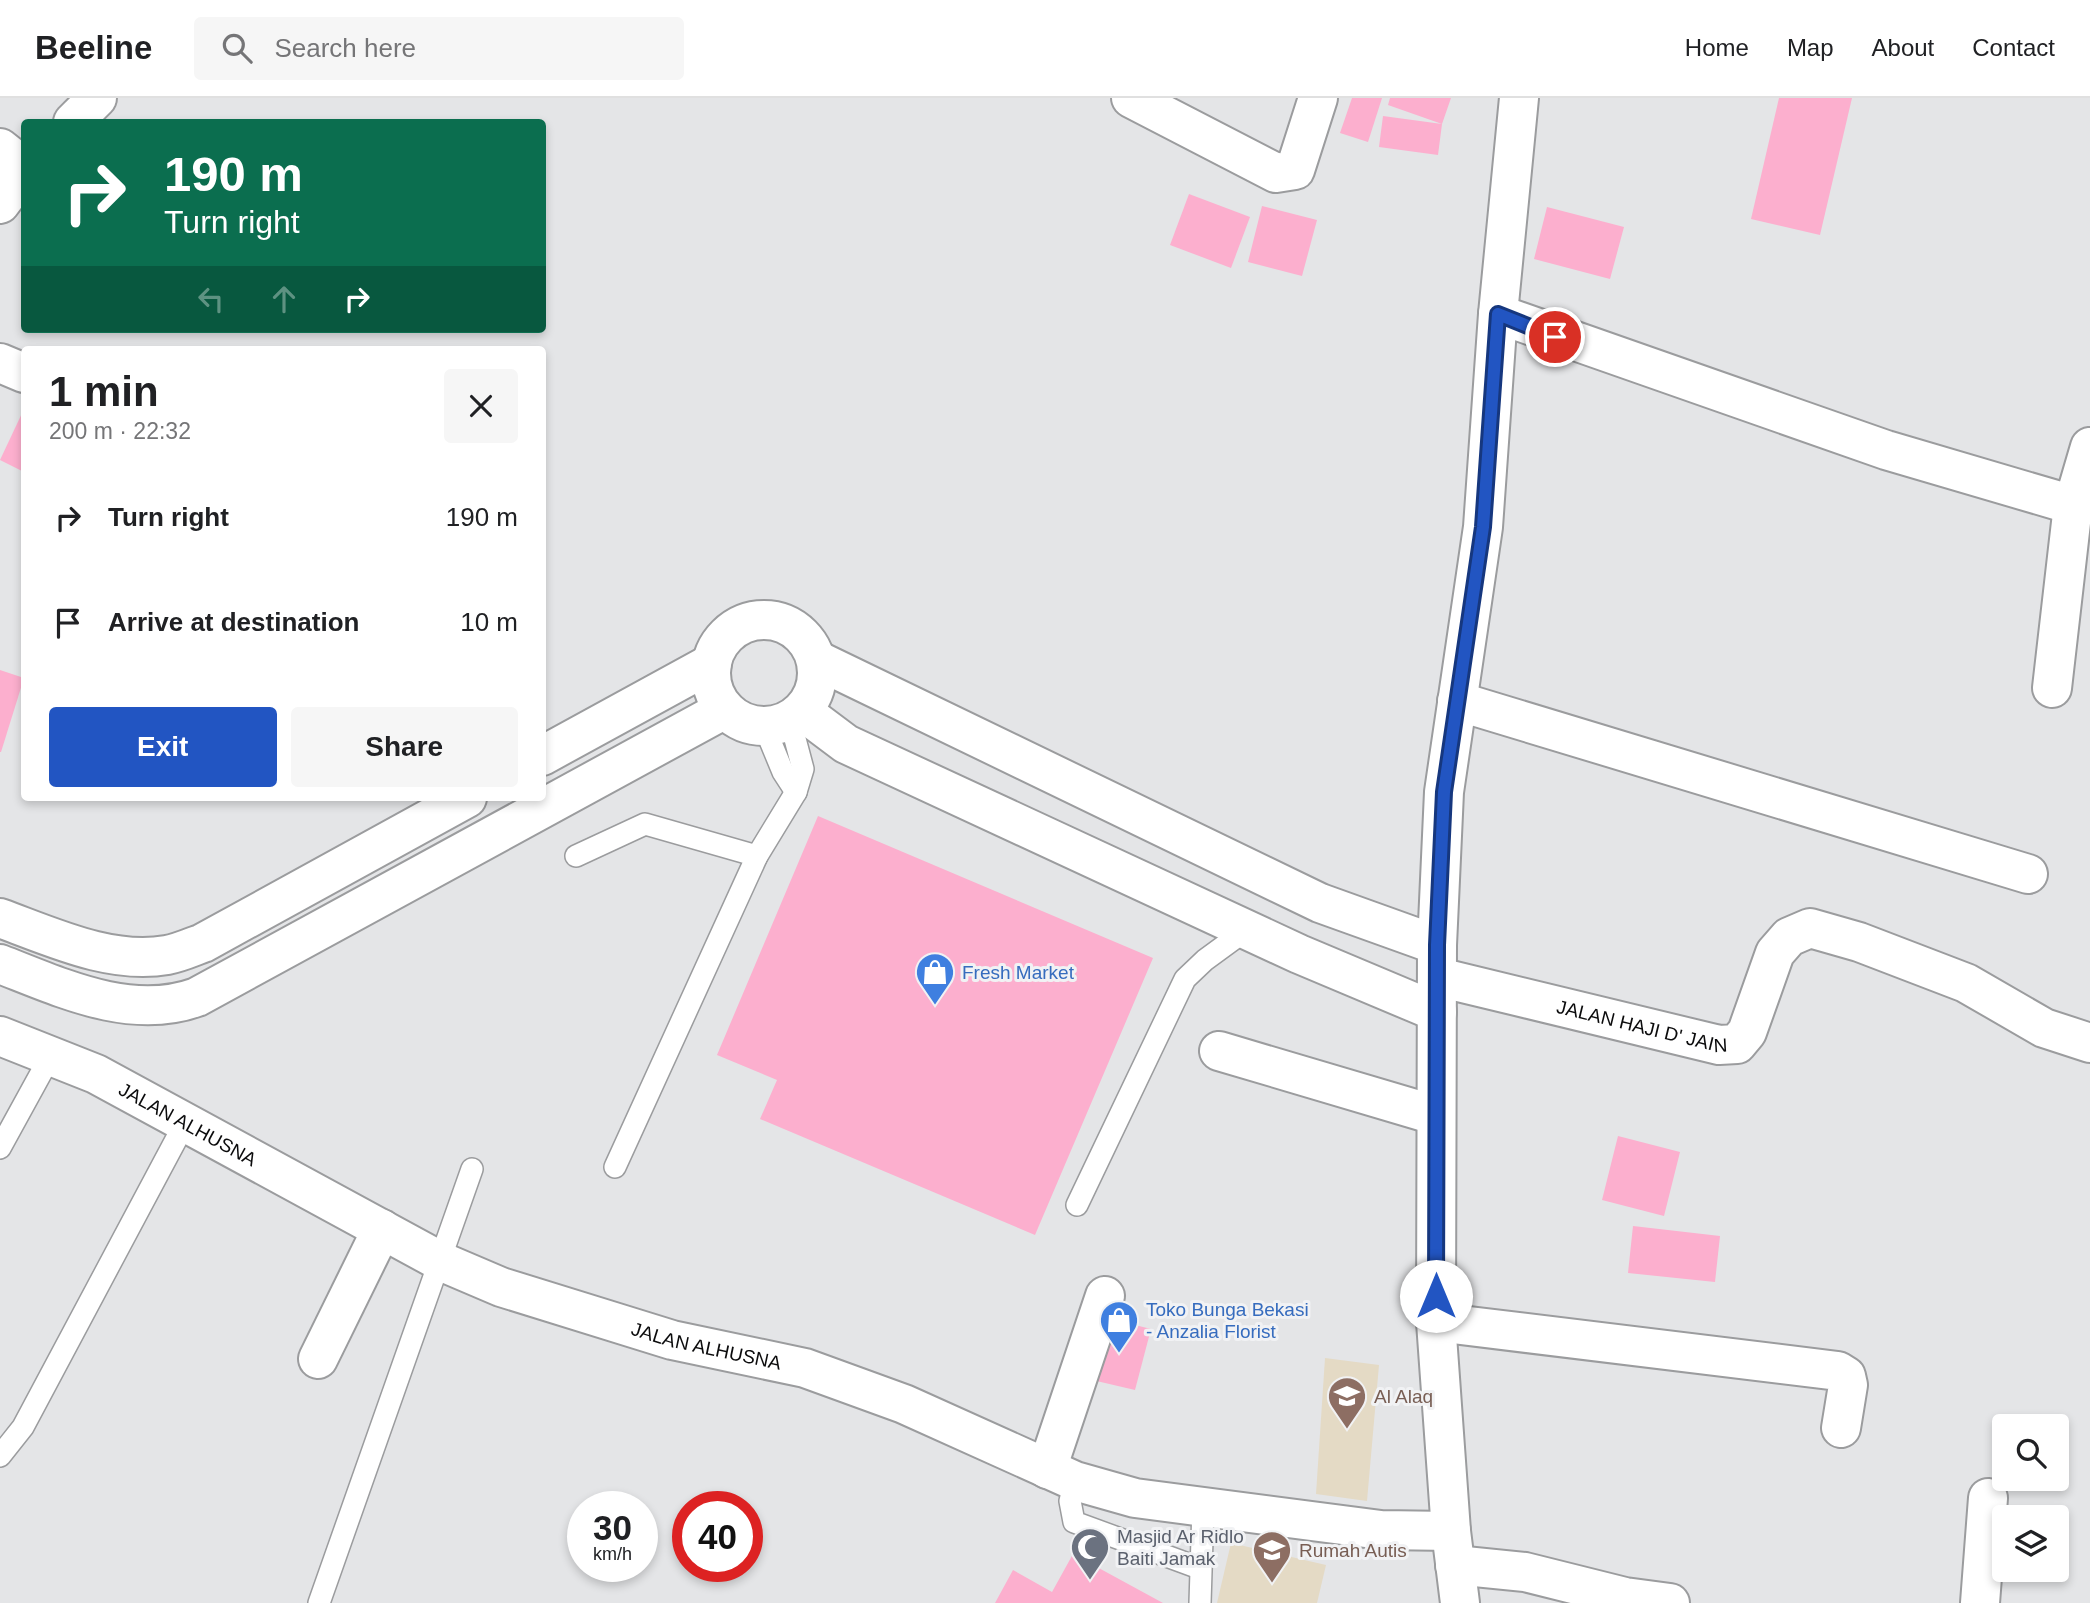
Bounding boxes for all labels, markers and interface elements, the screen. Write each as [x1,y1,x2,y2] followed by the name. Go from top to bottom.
[194,17,684,80] search box
[35,29,152,66] text: Beeline
[218,29,256,67] icon: search
[274,33,416,63] text: Search here
[1685,34,1749,61] text: Home
[1787,34,1834,61] text: Map
[1872,34,1934,61] text: About
[1972,34,2055,61] text: Contact
[49,147,140,238] icon: right
[164,147,303,201] text: 190 m
[164,204,300,240] text: Turn right
[192,280,230,318] icon: left
[265,280,303,318] icon: ahead
[338,280,376,318] icon: right
[1525,307,1585,367] pin
[1536,318,1574,356] icon: arrive
[49,368,159,415] text: 1 min
[444,369,518,443] button: close
[49,418,191,444] text: 200 m · 22:32
[49,499,87,537] icon: right
[108,502,229,532] text: Turn right
[446,502,518,532] text: 190 m
[49,604,87,642] icon: arrive
[108,607,359,637] text: Arrive at destination
[460,607,518,637] text: 10 m
[49,707,277,787] button: Exit
[291,707,518,787] button: Share
[914,951,956,1006] shop icon: Fresh Market
[962,962,1075,983] place label: Fresh Market
[1555,996,1728,1056] street label: JALAN HAJI D' JAIN
[115,1079,260,1170] street label: JALAN ALHUSNA
[1399,1259,1473,1333] position arrow
[1098,1299,1140,1354] shop icon: Toko Bunga Bekasi - Anzalia Florist
[1146,1299,1309,1342] place label: Toko Bunga Bekasi - Anzalia Florist
[629,1318,783,1374] street label: JALAN ALHUSNA
[1326,1375,1368,1430] school or university icon: Al Alaq
[1374,1386,1433,1407] place label: Al Alaq
[1992,1414,2069,1582] map controls
[1992,1414,2069,1491] button: search
[672,1491,763,1582] speed limit sign: 40
[1992,1505,2069,1582] button: layers
[593,1508,632,1547] text: 30
[1069,1526,1111,1581] mosque icon: Masjid Ar Ridlo Baiti Jamak
[1117,1526,1244,1569] place label: Masjid Ar Ridlo Baiti Jamak
[1251,1529,1293,1584] school or university icon: Rumah Autis
[1299,1540,1407,1561] place label: Rumah Autis
[593,1544,632,1564] text: km/h

